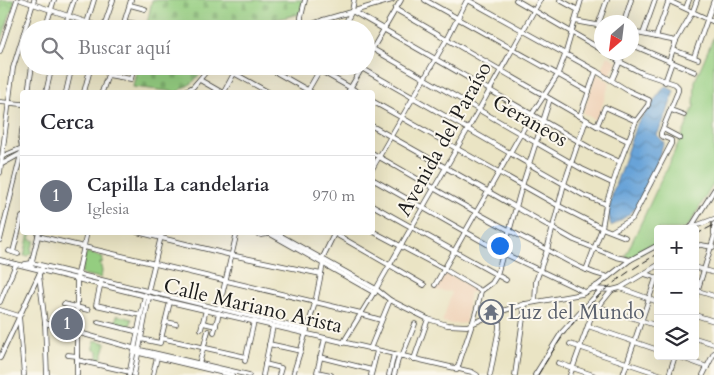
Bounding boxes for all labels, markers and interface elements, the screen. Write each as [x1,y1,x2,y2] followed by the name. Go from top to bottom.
[594,15,639,60] north arrow
[20,20,375,75] search box
[38,34,66,62] icon: search
[78,35,171,61] text: Buscar aquí
[389,56,499,222] street label: Avenida del Paraíso
[487,88,573,154] street label: Geraneos
[40,108,94,137] text: Cerca
[87,172,269,198] text: Capilla La candelaria
[52,185,60,207] text: 1
[313,185,355,207] text: 970 m
[87,198,130,220] text: Iglesia
[654,225,699,360] map controls
[654,225,699,270] button: +
[487,233,513,259] your location
[654,270,699,315] button: −
[161,271,345,341] street label: Calle Mariano Arista
[508,298,645,327] place label: Luz del Mundo
[478,299,504,325] temple icon: Luz del Mundo
[51,305,83,343] pin: 1
[654,315,699,360] button: layers

